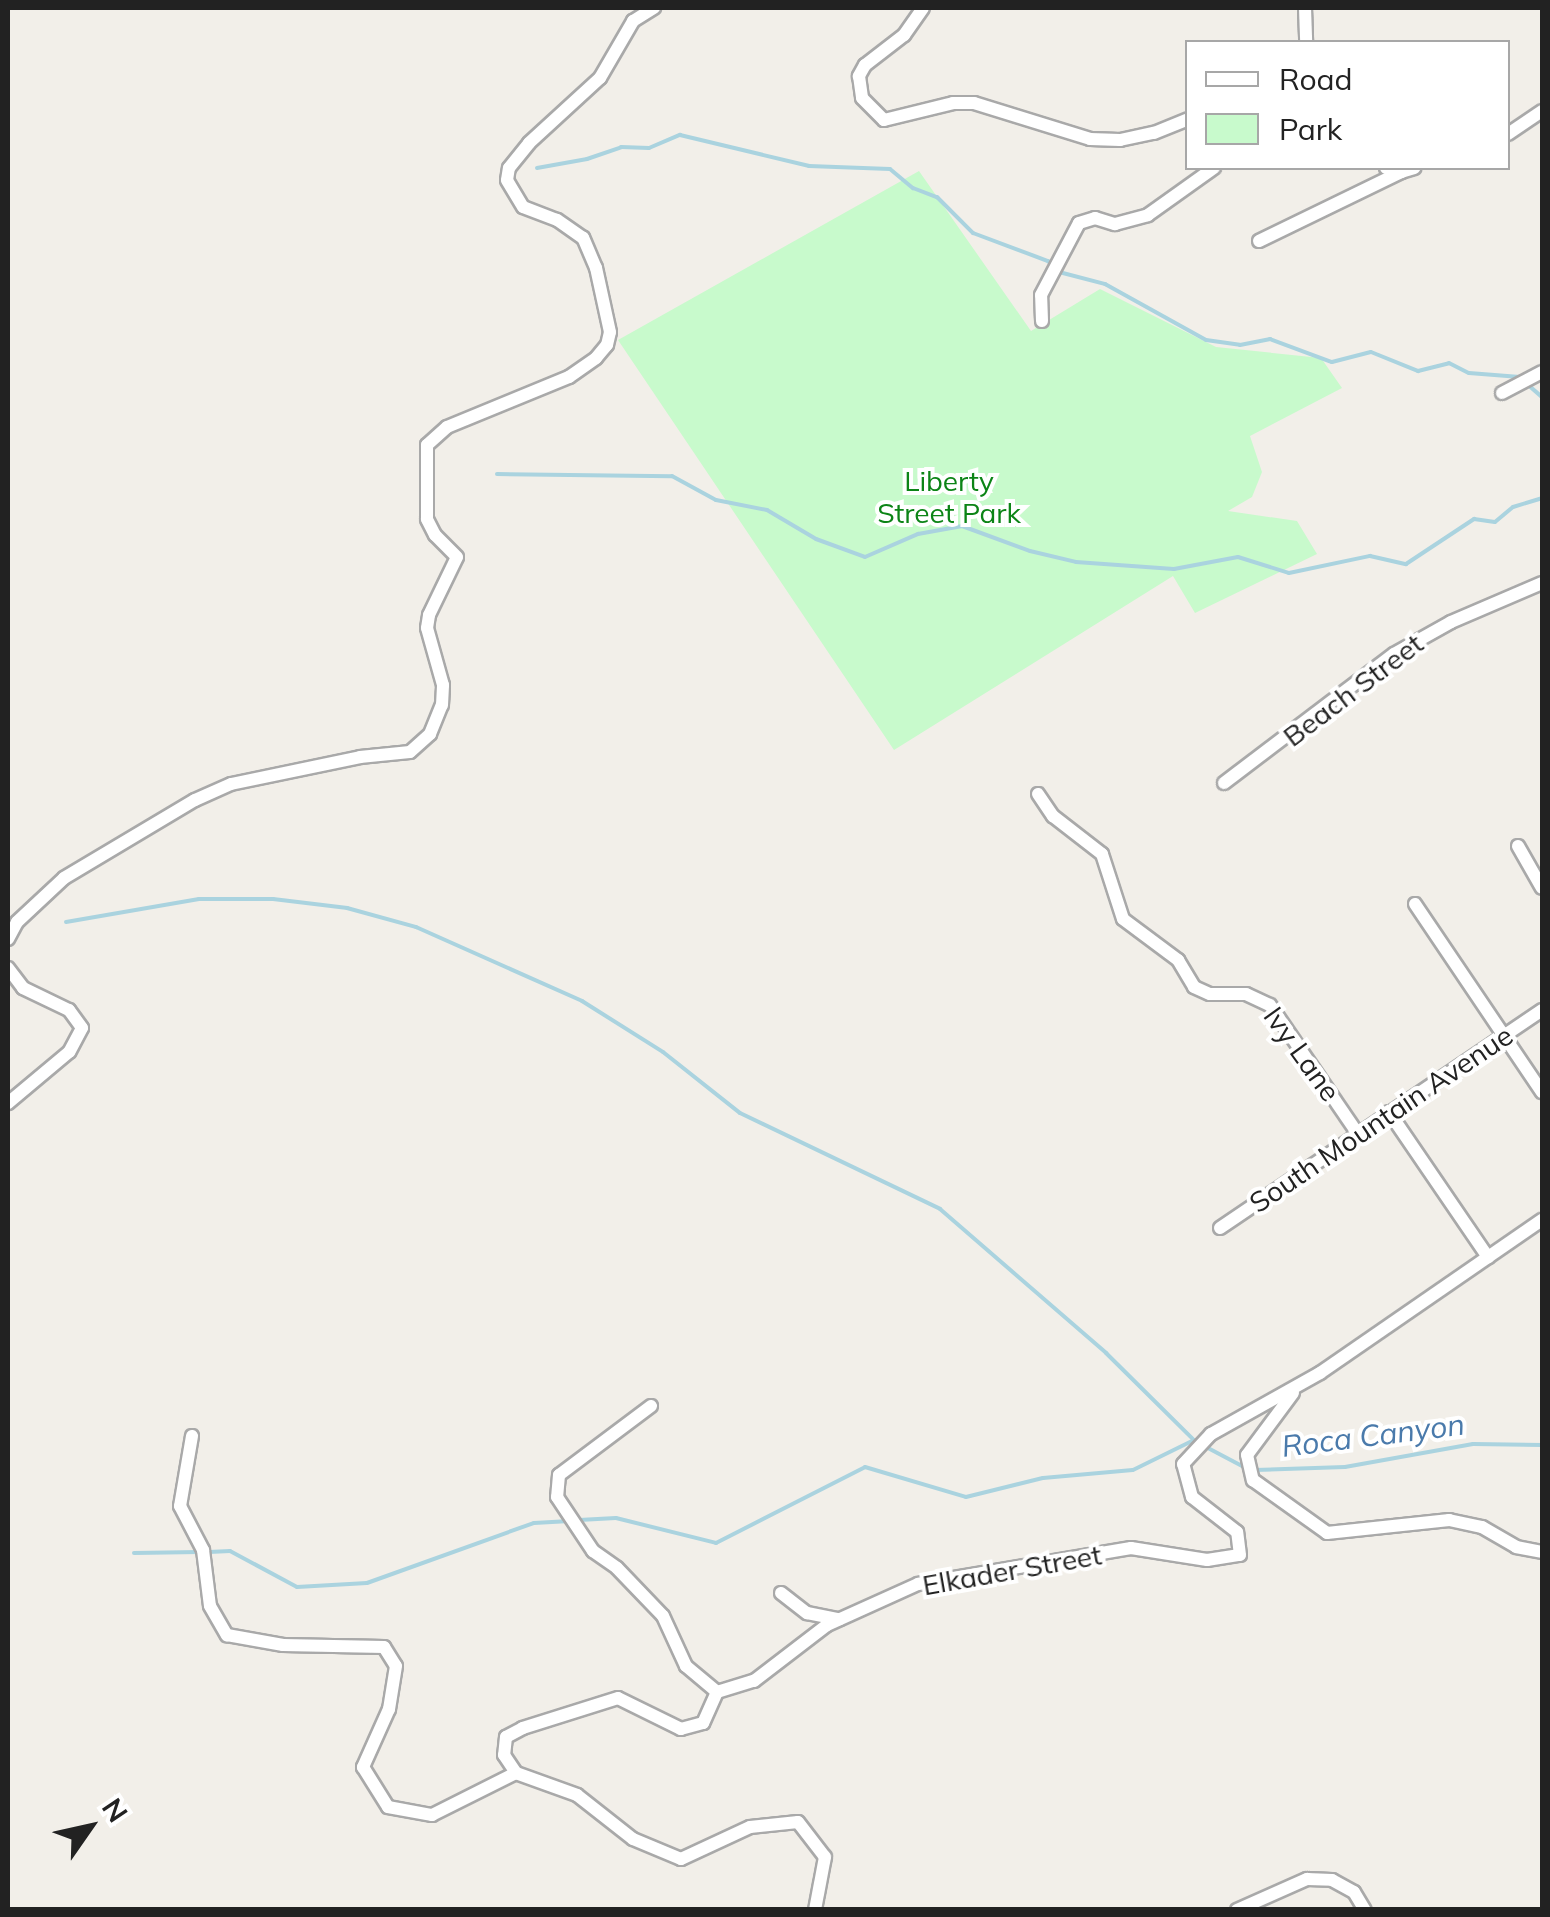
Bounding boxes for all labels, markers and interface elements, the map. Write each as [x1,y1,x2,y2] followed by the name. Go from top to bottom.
[1185,40,1510,170] legend
[1279,60,1353,98] text: Road
[1279,110,1342,148] text: Park
[877,464,1021,530] park label: Liberty Street Park
[1277,627,1429,753] street label: Beach Street
[1257,1000,1347,1108] street label: Ivy Lane
[1243,1018,1519,1220] street label: South Mountain Avenue
[1280,1406,1466,1464] water label: Roca Canyon
[920,1538,1104,1602] street label: Elkader Street
[40,1777,140,1877] north arrow
[95,1791,136,1828] text: N

